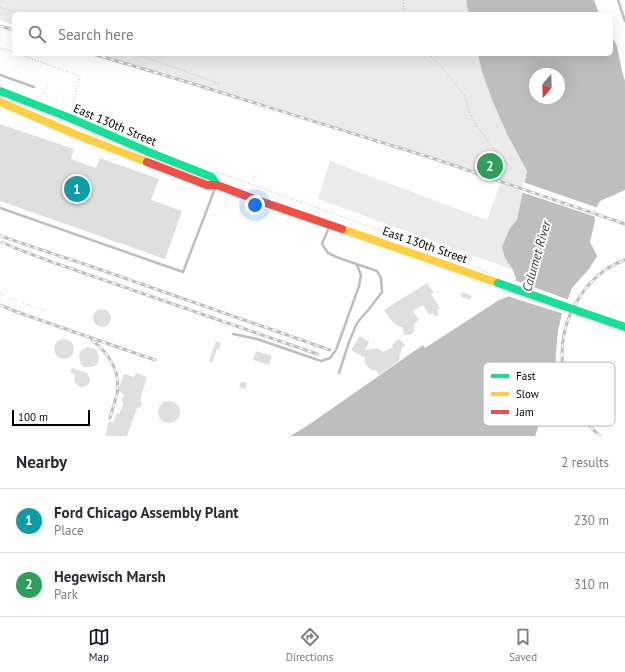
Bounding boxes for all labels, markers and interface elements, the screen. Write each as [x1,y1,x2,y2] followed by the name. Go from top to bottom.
[12,12,613,56] search box
[26,23,48,45] icon: search
[58,25,134,44] text: Search here
[529,68,565,104] north arrow
[71,100,159,149] street label: East 130th Street
[477,151,503,181] pin: 2
[64,174,90,204] pin: 1
[245,195,265,215] your location
[518,218,555,294] water label: Calumet River
[381,223,470,266] street label: East 130th Street
[483,362,615,426] legend
[516,369,536,383] text: Fast
[516,387,539,401] text: Slow
[515,405,534,419] text: Jam
[12,408,90,427] scale bar
[18,410,48,424] text: 100 m
[16,451,67,473] text: Nearby
[561,454,609,471] text: 2 results
[54,503,239,522] text: Ford Chicago Assembly Plant
[25,512,33,529] text: 1
[574,512,609,529] text: 230 m
[54,522,84,539] text: Place
[54,567,166,586] text: Hegewisch Marsh
[25,576,33,593] text: 2
[574,576,609,593] text: 310 m
[54,586,78,603] text: Park
[88,626,110,664] tab: Map
[286,626,333,664] tab: Directions
[509,626,537,664] tab: Saved

